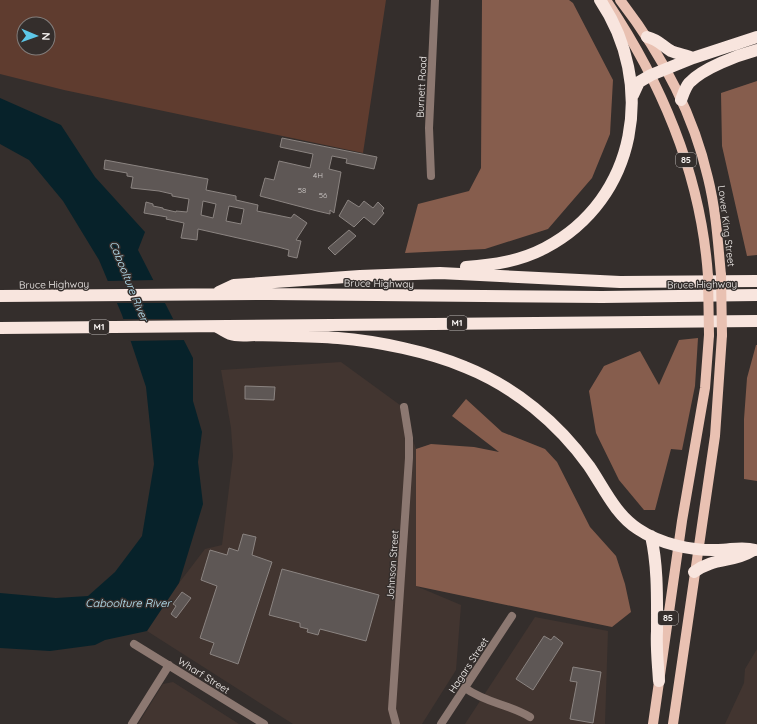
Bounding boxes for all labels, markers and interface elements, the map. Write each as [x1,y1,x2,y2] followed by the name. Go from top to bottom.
[16,16,56,56] north arrow
[39,32,53,41] text: N
[413,56,430,118] street label: Burnett Road
[676,153,696,167] road number: 85
[313,170,323,180] house number: 4H
[298,185,306,195] house number: 58
[715,185,738,268] street label: Lower King Street
[319,190,328,200] house number: 56
[107,239,152,325] water label: Caboolture River
[344,276,414,291] street label: Bruce Highway
[19,277,89,292] street label: Bruce Highway
[667,277,737,292] street label: Bruce Highway
[447,316,467,330] road number: M1
[89,320,109,334] road number: M1
[384,529,401,600] street label: Johnson Street
[85,596,172,610] water label: Caboolture River
[658,611,678,625] road number: 85
[446,634,492,696] street label: Hagars Street
[175,654,233,697] street label: Wharf Street

